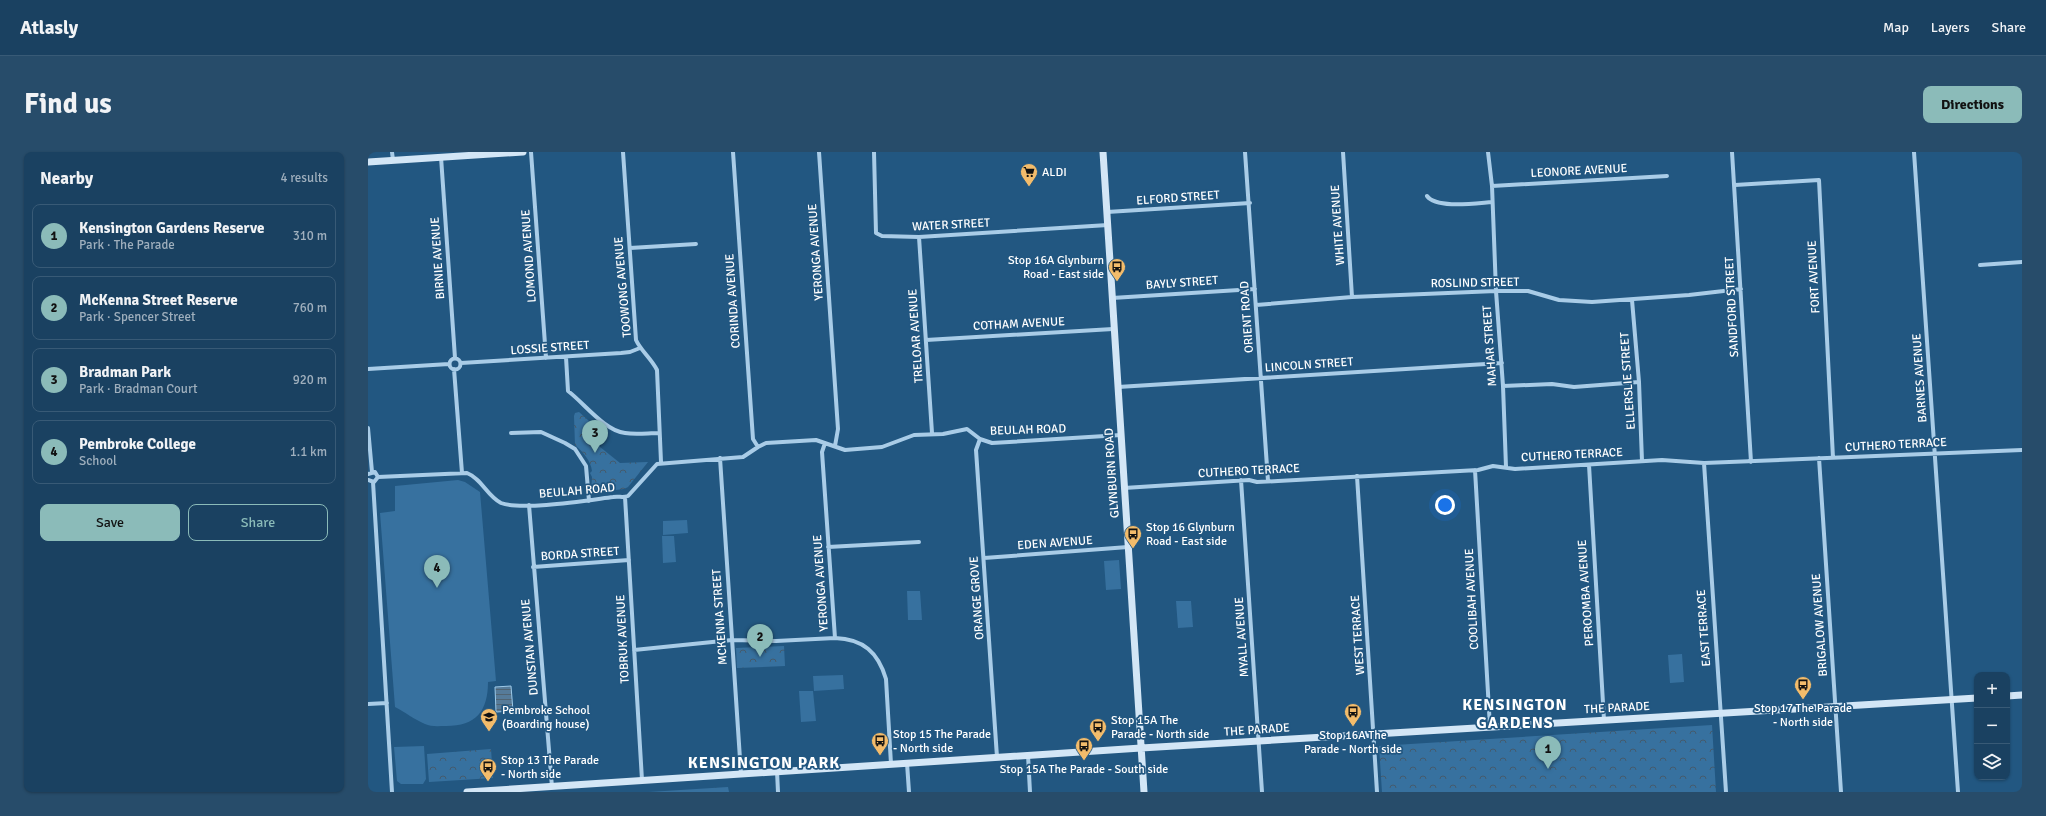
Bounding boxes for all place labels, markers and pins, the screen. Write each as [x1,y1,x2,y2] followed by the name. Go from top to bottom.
[1019,162,1039,187] supermarket icon: ALDI
[1042,165,1067,180] place label: ALDI
[1008,253,1104,282] place label: Stop 16A Glynburn Road - East side
[1107,257,1127,282] bus stop icon: Stop 16A Glynburn Road - East side
[582,420,608,453] pin: 3
[1146,520,1235,549] place label: Stop 16 Glynburn Road - East side
[1123,524,1143,549] bus stop icon: Stop 16 Glynburn Road - East side
[424,555,450,588] pin: 4
[747,624,773,657] pin: 2
[1793,675,1813,700] bus stop icon: Stop 17 The Parade - North side
[1754,701,1852,730] place label: Stop 17 The Parade - North side
[1343,702,1363,727] bus stop icon: Stop 16A The Parade - North side
[502,703,591,732] place label: Pembroke School (Boarding house)
[479,707,499,732] school or university icon: Pembroke School (Boarding house)
[1111,713,1209,742] place label: Stop 15A The Parade - North side
[1088,717,1108,742] bus stop icon: Stop 15A The Parade - North side
[893,727,991,756] place label: Stop 15 The Parade - North side
[1304,728,1402,757] place label: Stop 16A The Parade - North side
[870,731,890,756] bus stop icon: Stop 15 The Parade - North side
[1074,736,1094,761] bus stop icon: Stop 15A The Parade - South side
[1535,736,1561,769] pin: 1
[501,753,599,782] place label: Stop 13 The Parade - North side
[478,757,498,782] bus stop icon: Stop 13 The Parade - North side
[1000,762,1168,777] place label: Stop 15A The Parade - South side

